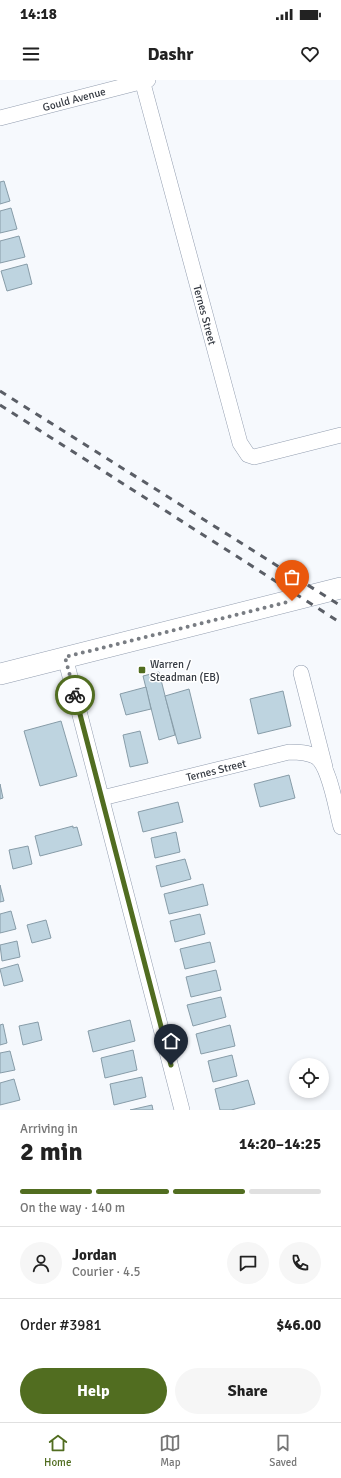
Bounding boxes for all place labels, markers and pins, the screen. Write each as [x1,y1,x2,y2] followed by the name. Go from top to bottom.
[275,560,309,601] pin
[150,658,220,684] place label: Warren / Steadman (EB)
[137,665,147,675] marker: Warren / Steadman (EB)
[154,1024,188,1065] pin

